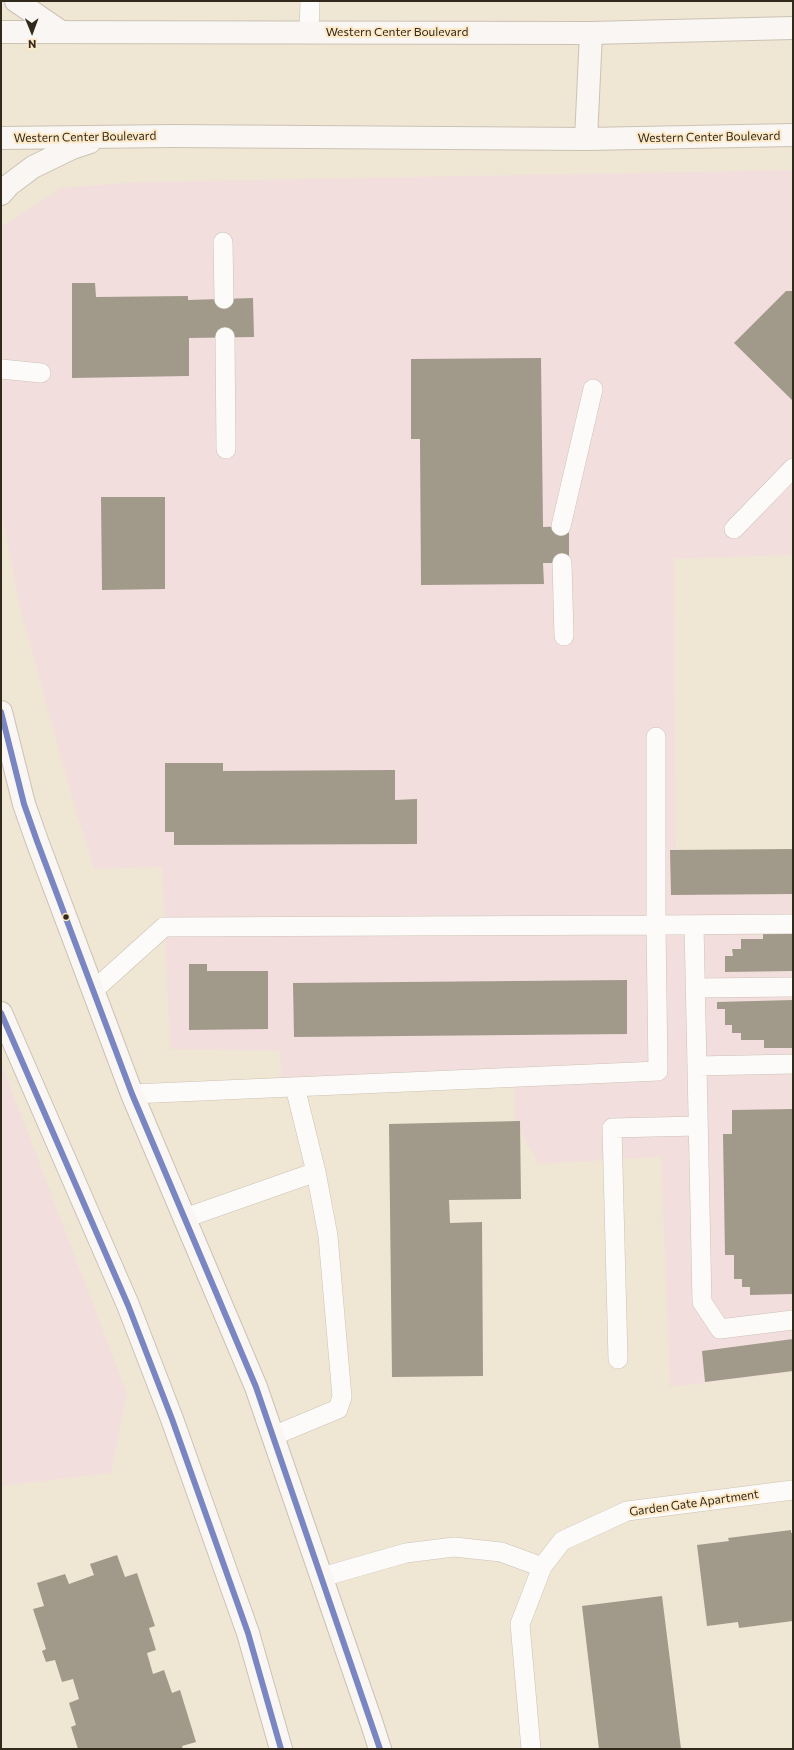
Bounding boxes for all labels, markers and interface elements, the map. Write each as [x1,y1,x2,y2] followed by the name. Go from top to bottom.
[12,12,52,52] north arrow
[326,25,468,39] street label: Western Center Boulevard
[28,38,36,51] text: N
[14,129,156,145] street label: Western Center Boulevard
[638,129,780,145] street label: Western Center Boulevard
[61,912,71,922] unlabelled marker
[628,1487,760,1519] street label: Garden Gate Apartment

